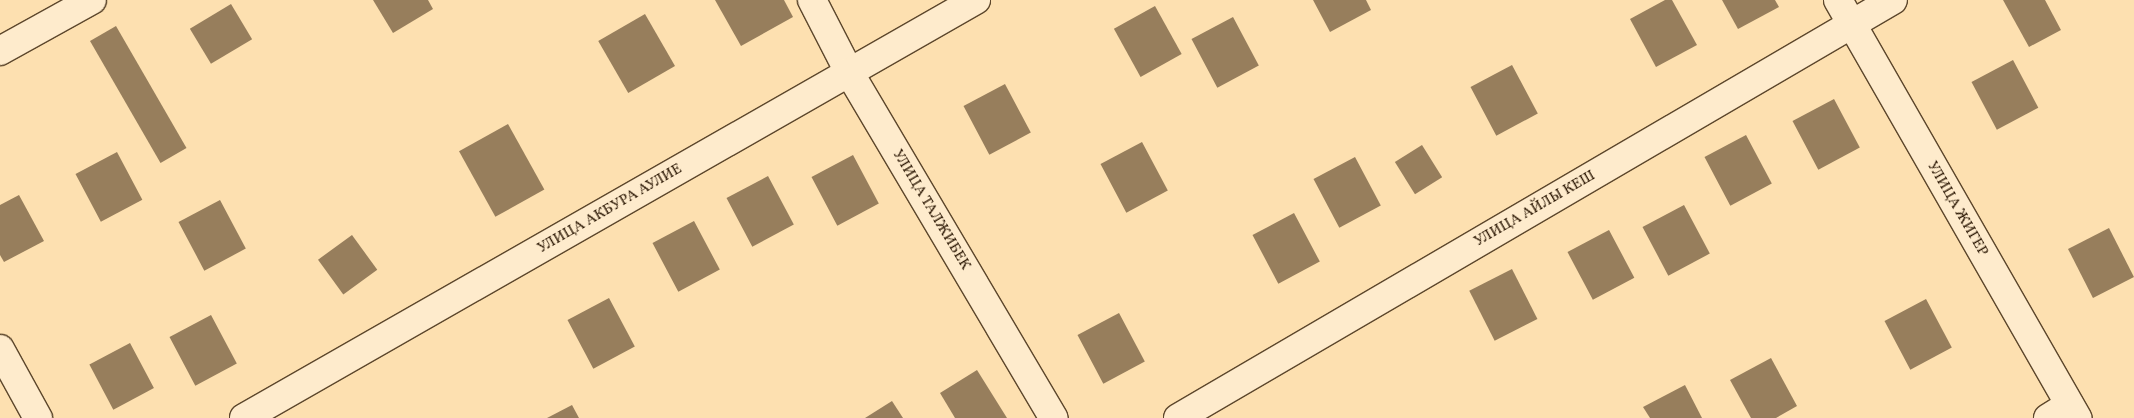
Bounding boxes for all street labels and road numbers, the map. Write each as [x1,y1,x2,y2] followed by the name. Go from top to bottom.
[888,146,974,274] street label: УЛИЦА ТАЛЖИБЕК
[1923,158,1991,260] street label: УЛИЦА ЖИГЕР
[535,160,685,258] street label: УЛИЦА АКБУРА АУЛИЕ
[1471,167,1599,251] street label: УЛИЦА АЙЛЫ КЕШ

